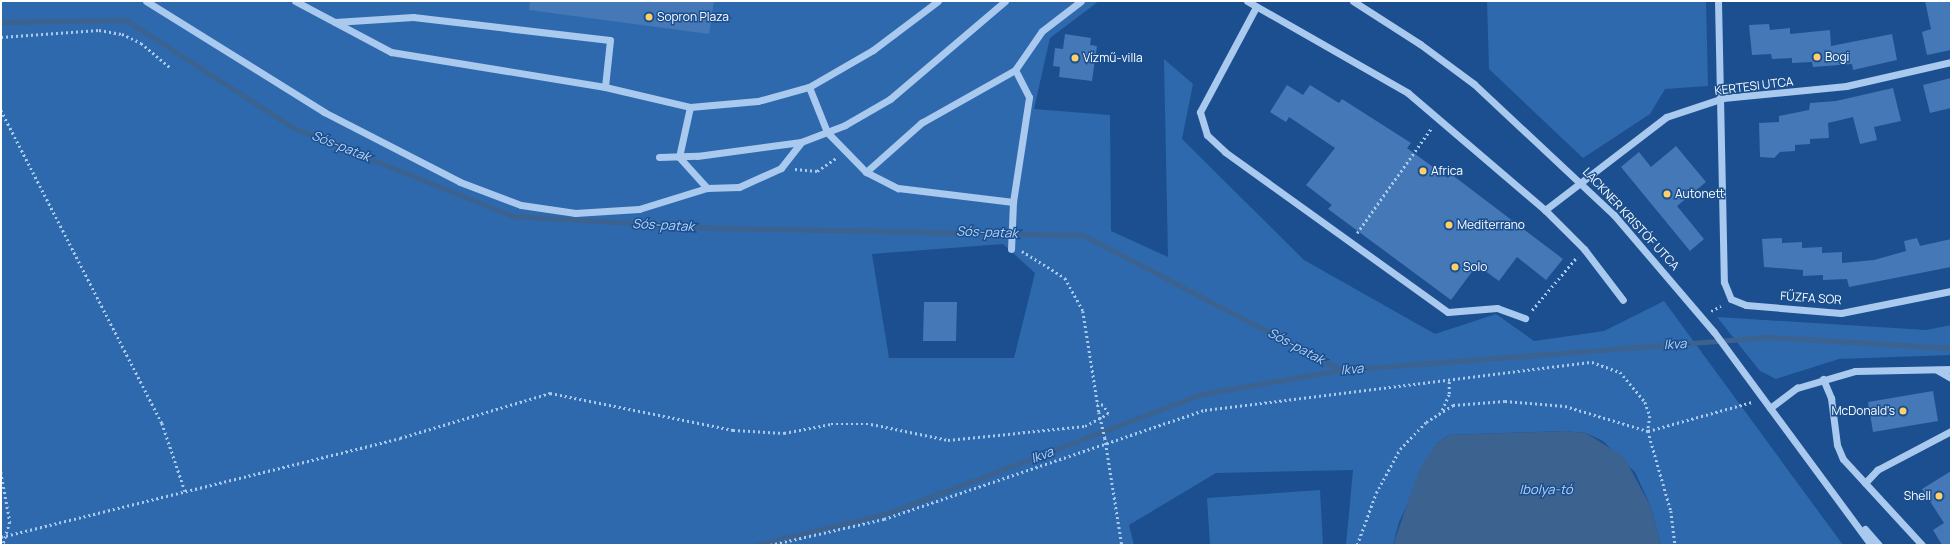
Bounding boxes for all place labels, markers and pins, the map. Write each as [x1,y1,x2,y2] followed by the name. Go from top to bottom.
[657,10,729,24] place label: Sopron Plaza
[644,12,654,22] marker: Sopron Plaza
[1825,50,1849,64] place label: Bogi
[1083,51,1143,65] place label: Vízmű-villa
[1812,52,1822,62] marker: Bogi
[1070,53,1080,63] marker: Vízmű-villa
[1431,164,1463,178] place label: Africa
[1418,166,1428,176] marker: Africa
[1675,187,1724,201] place label: Autonett
[1662,189,1672,199] marker: Autonett
[1457,218,1525,232] place label: Mediterrano
[1444,220,1454,230] marker: Mediterrano
[1463,260,1487,274] place label: Solo
[1450,262,1460,272] marker: Solo
[1832,404,1895,418] place label: McDonald's
[1898,406,1908,416] marker: McDonald's
[1904,489,1931,503] place label: Shell
[1934,491,1944,501] marker: Shell

